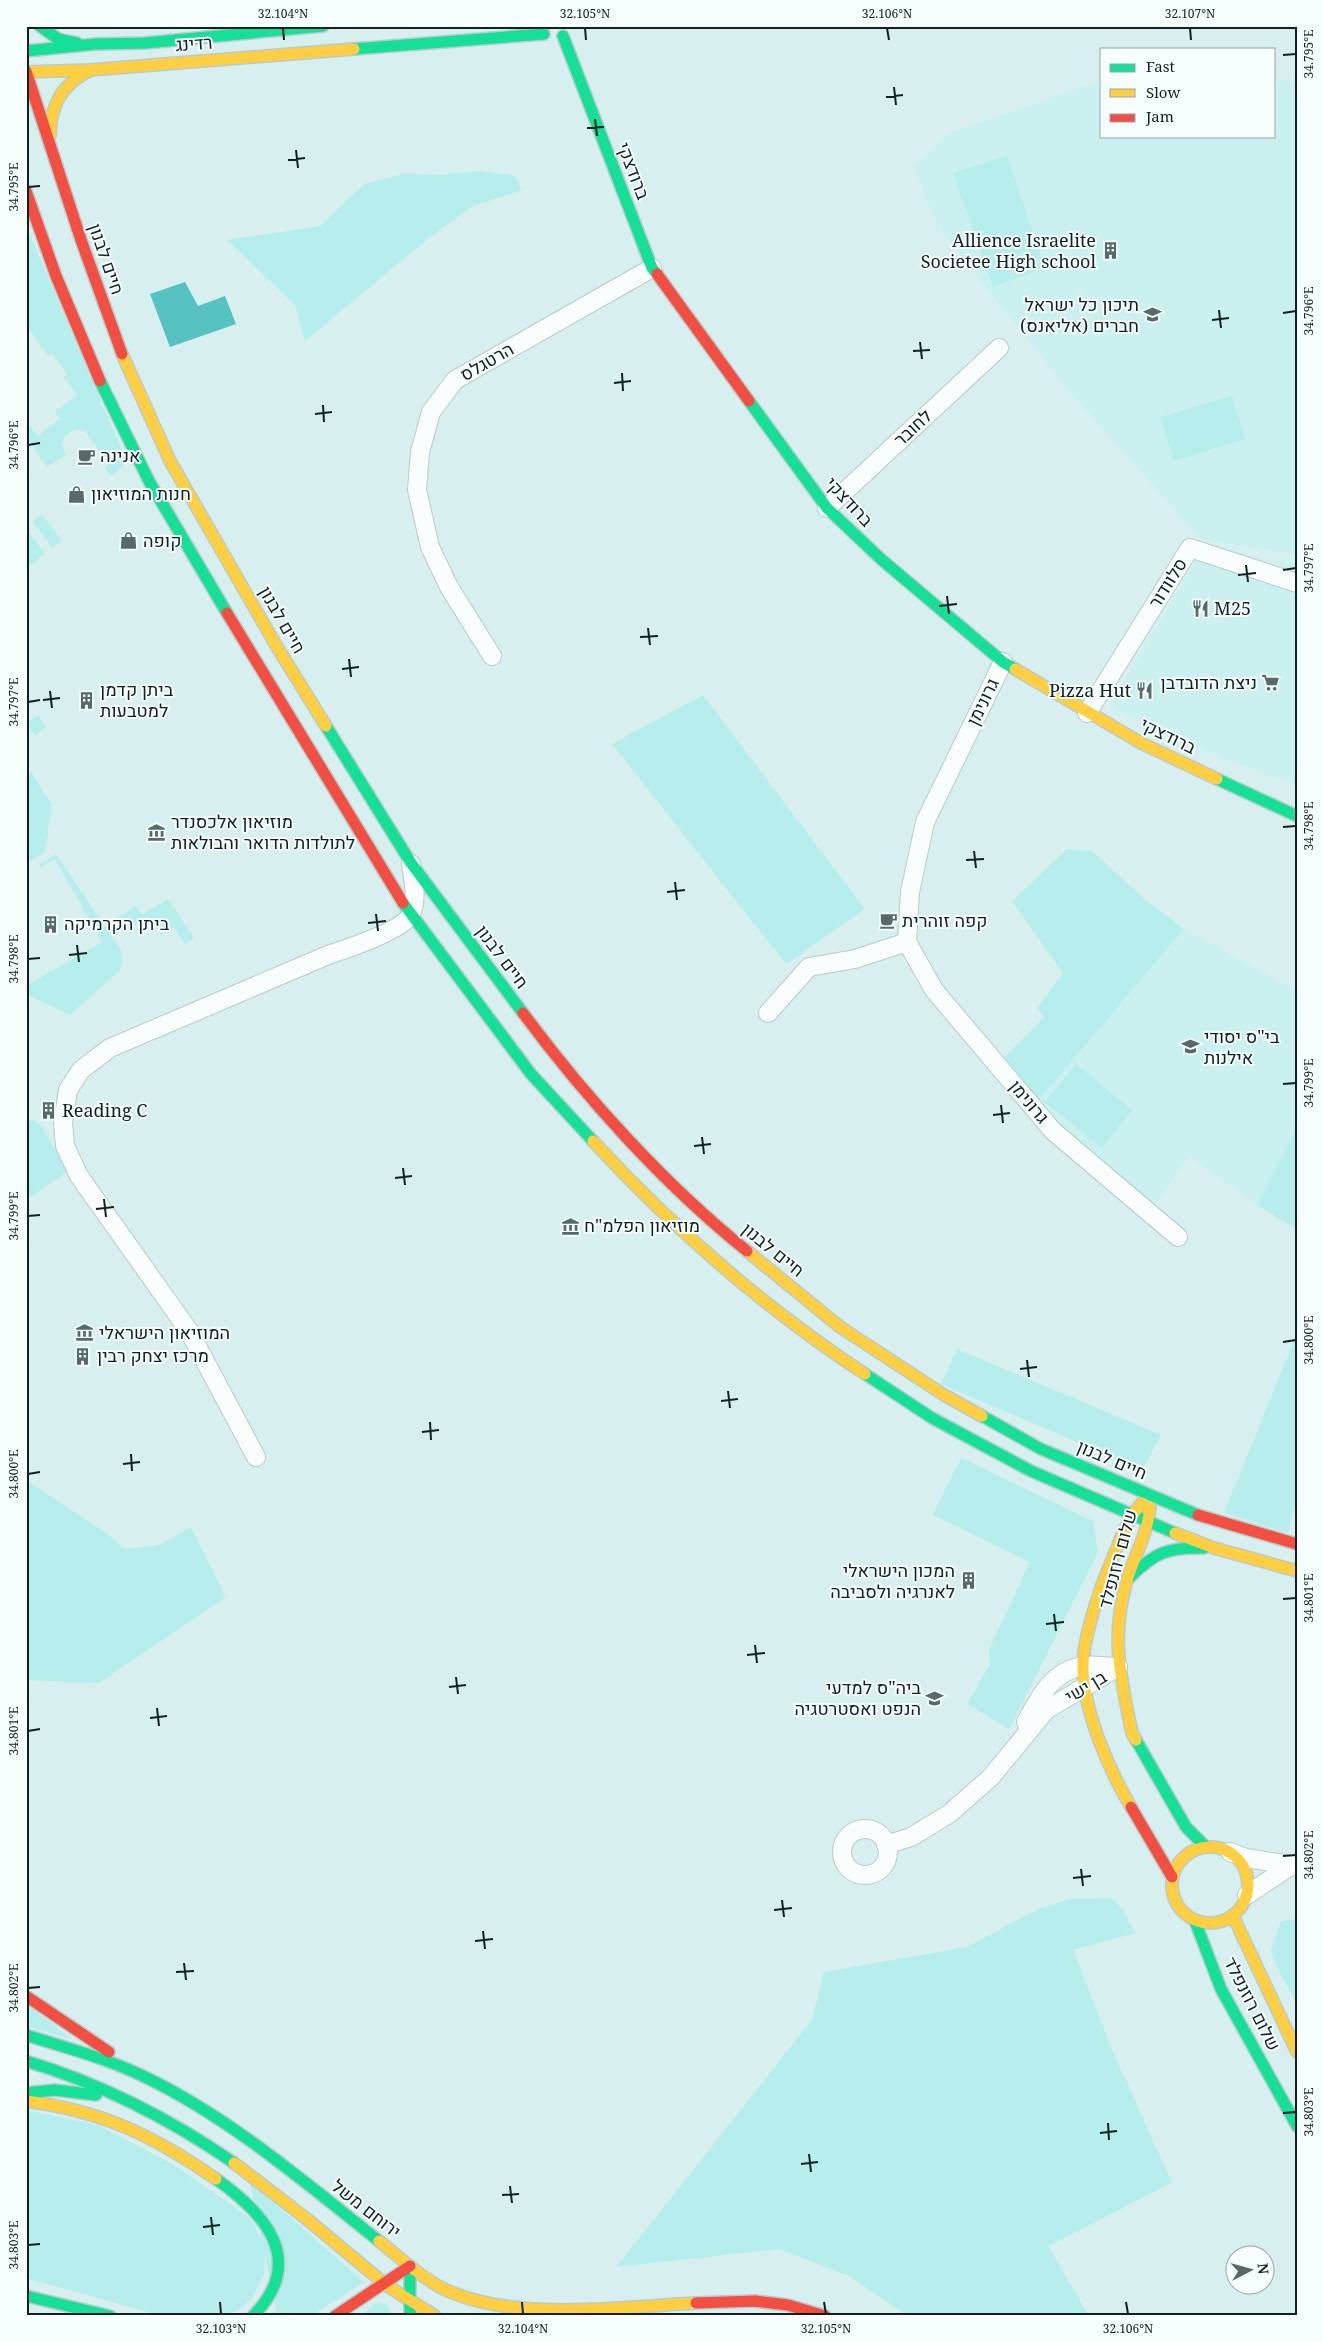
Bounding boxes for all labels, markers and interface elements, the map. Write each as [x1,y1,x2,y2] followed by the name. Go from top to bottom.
[258,5,308,22] text: 32.104°N
[560,5,610,22] text: 32.105°N
[862,5,912,22] text: 32.106°N
[1165,5,1215,22] text: 32.107°N
[175,30,213,56] street label: רדינג
[1300,30,1317,78] text: 34.795°E
[1100,48,1276,138] legend
[1146,56,1175,76] text: Fast
[1146,82,1180,102] text: Slow
[1145,106,1174,126] text: Jam
[612,139,656,203] street label: ברודצקי
[5,163,22,211] text: 34.795°E
[84,220,130,297] street label: חיים לבנון
[921,228,1096,273] place label: Allience Israelite Societee High school
[1100,241,1120,261] building icon: Allience Israelite Societee High school
[1300,287,1317,335] text: 34.796°E
[1020,292,1139,337] place label: תיכון כל ישראל חברים (אליאנס)
[1143,305,1163,325] school or university icon: תיכון כל ישראל חברים (אליאנס)
[455,336,518,386] street label: הרטגלס
[888,404,937,451] street label: לחובר
[5,421,22,469] text: 34.796°E
[100,443,141,467] place label: אנינה
[76,446,96,466] cafe icon: אנינה
[821,471,879,532] street label: ברודצקי
[91,481,191,505] place label: חנות המוזיאון
[67,484,87,504] shop icon: חנות המוזיאון
[143,528,181,552] place label: קופה
[119,531,139,551] shop icon: קופה
[1300,544,1317,592] text: 34.797°E
[1142,553,1192,612] street label: סלוודור
[254,582,312,657] street label: חיים לבנון
[1214,596,1251,620] place label: M25
[1190,599,1210,619] restaurant icon: M25
[1161,670,1257,694] place label: ניצת הדובדבן
[1261,673,1281,693] supermarket icon: ניצת הדובדבן
[960,674,1004,729] street label: גרונימן
[100,677,174,722] place label: ביתן קדמן למטבעות
[5,678,22,726] text: 34.797°E
[1049,678,1131,702] place label: Pizza Hut
[1135,681,1155,701] restaurant icon: Pizza Hut
[76,690,96,710] building icon: ביתן קדמן למטבעות
[1136,711,1201,759] street label: ברודצקי
[1300,802,1317,850] text: 34.798°E
[171,809,355,854] place label: מוזיאון אלכסנדר לתולדות הדואר והבולאות
[147,822,167,842] museum icon: מוזיאון אלכסנדר לתולדות הדואר והבולאות
[902,908,988,932] place label: קפה זוהרית
[64,911,170,935] place label: ביתן הקרמיקה
[878,911,898,931] cafe icon: קפה זוהרית
[40,914,60,934] building icon: ביתן הקרמיקה
[471,920,535,993] street label: חיים לבנון
[5,935,22,983] text: 34.798°E
[1204,1024,1280,1069] place label: בי"ס יסודי אילנות
[1180,1037,1200,1057] school or university icon: בי"ס יסודי אילנות
[1300,1059,1317,1107] text: 34.799°E
[1005,1075,1055,1128] street label: גרונימן
[62,1098,147,1122] place label: Reading C
[38,1101,58,1121] building icon: Reading C
[5,1192,22,1240] text: 34.799°E
[584,1213,700,1237] place label: מוזיאון הפלמ"ח
[560,1216,580,1236] museum icon: מוזיאון הפלמ"ח
[737,1217,810,1282] street label: חיים לבנון
[1300,1316,1317,1364] text: 34.800°E
[99,1320,230,1344] place label: המוזיאון הישראלי
[75,1323,95,1343] museum icon: המוזיאון הישראלי
[97,1343,209,1367] place label: מרכז יצחק רבין
[73,1346,93,1366] building icon: מרכז יצחק רבין
[1074,1434,1151,1485] street label: חיים לבנון
[5,1450,22,1498] text: 34.800°E
[1092,1506,1142,1611] street label: שלום רוזנפלד
[830,1558,955,1603] place label: המכון הישראלי לאנרגיה ולסביבה
[959,1571,979,1591] building icon: המכון הישראלי לאנרגיה ולסביבה
[1300,1574,1317,1622] text: 34.801°E
[1060,1664,1111,1708] street label: בן ישי
[794,1675,922,1720] place label: ביה"ס למדעי הנפט ואסטרטגיה
[925,1688,945,1708] school or university icon: ביה"ס למדעי הנפט ואסטרטגיה
[5,1707,22,1755] text: 34.801°E
[1300,1831,1317,1879] text: 34.802°E
[1219,1953,1287,2054] street label: שלום רוזנפלד
[5,1964,22,2012] text: 34.802°E
[1300,2088,1317,2136] text: 34.803°E
[327,2174,406,2243] street label: ירוחם משל
[5,2221,22,2269] text: 34.803°E
[1226,2244,1276,2294] north arrow
[1253,2262,1273,2275] text: N
[196,2320,246,2337] text: 32.103°N
[498,2320,548,2337] text: 32.104°N
[801,2320,851,2337] text: 32.105°N
[1103,2320,1153,2337] text: 32.106°N

